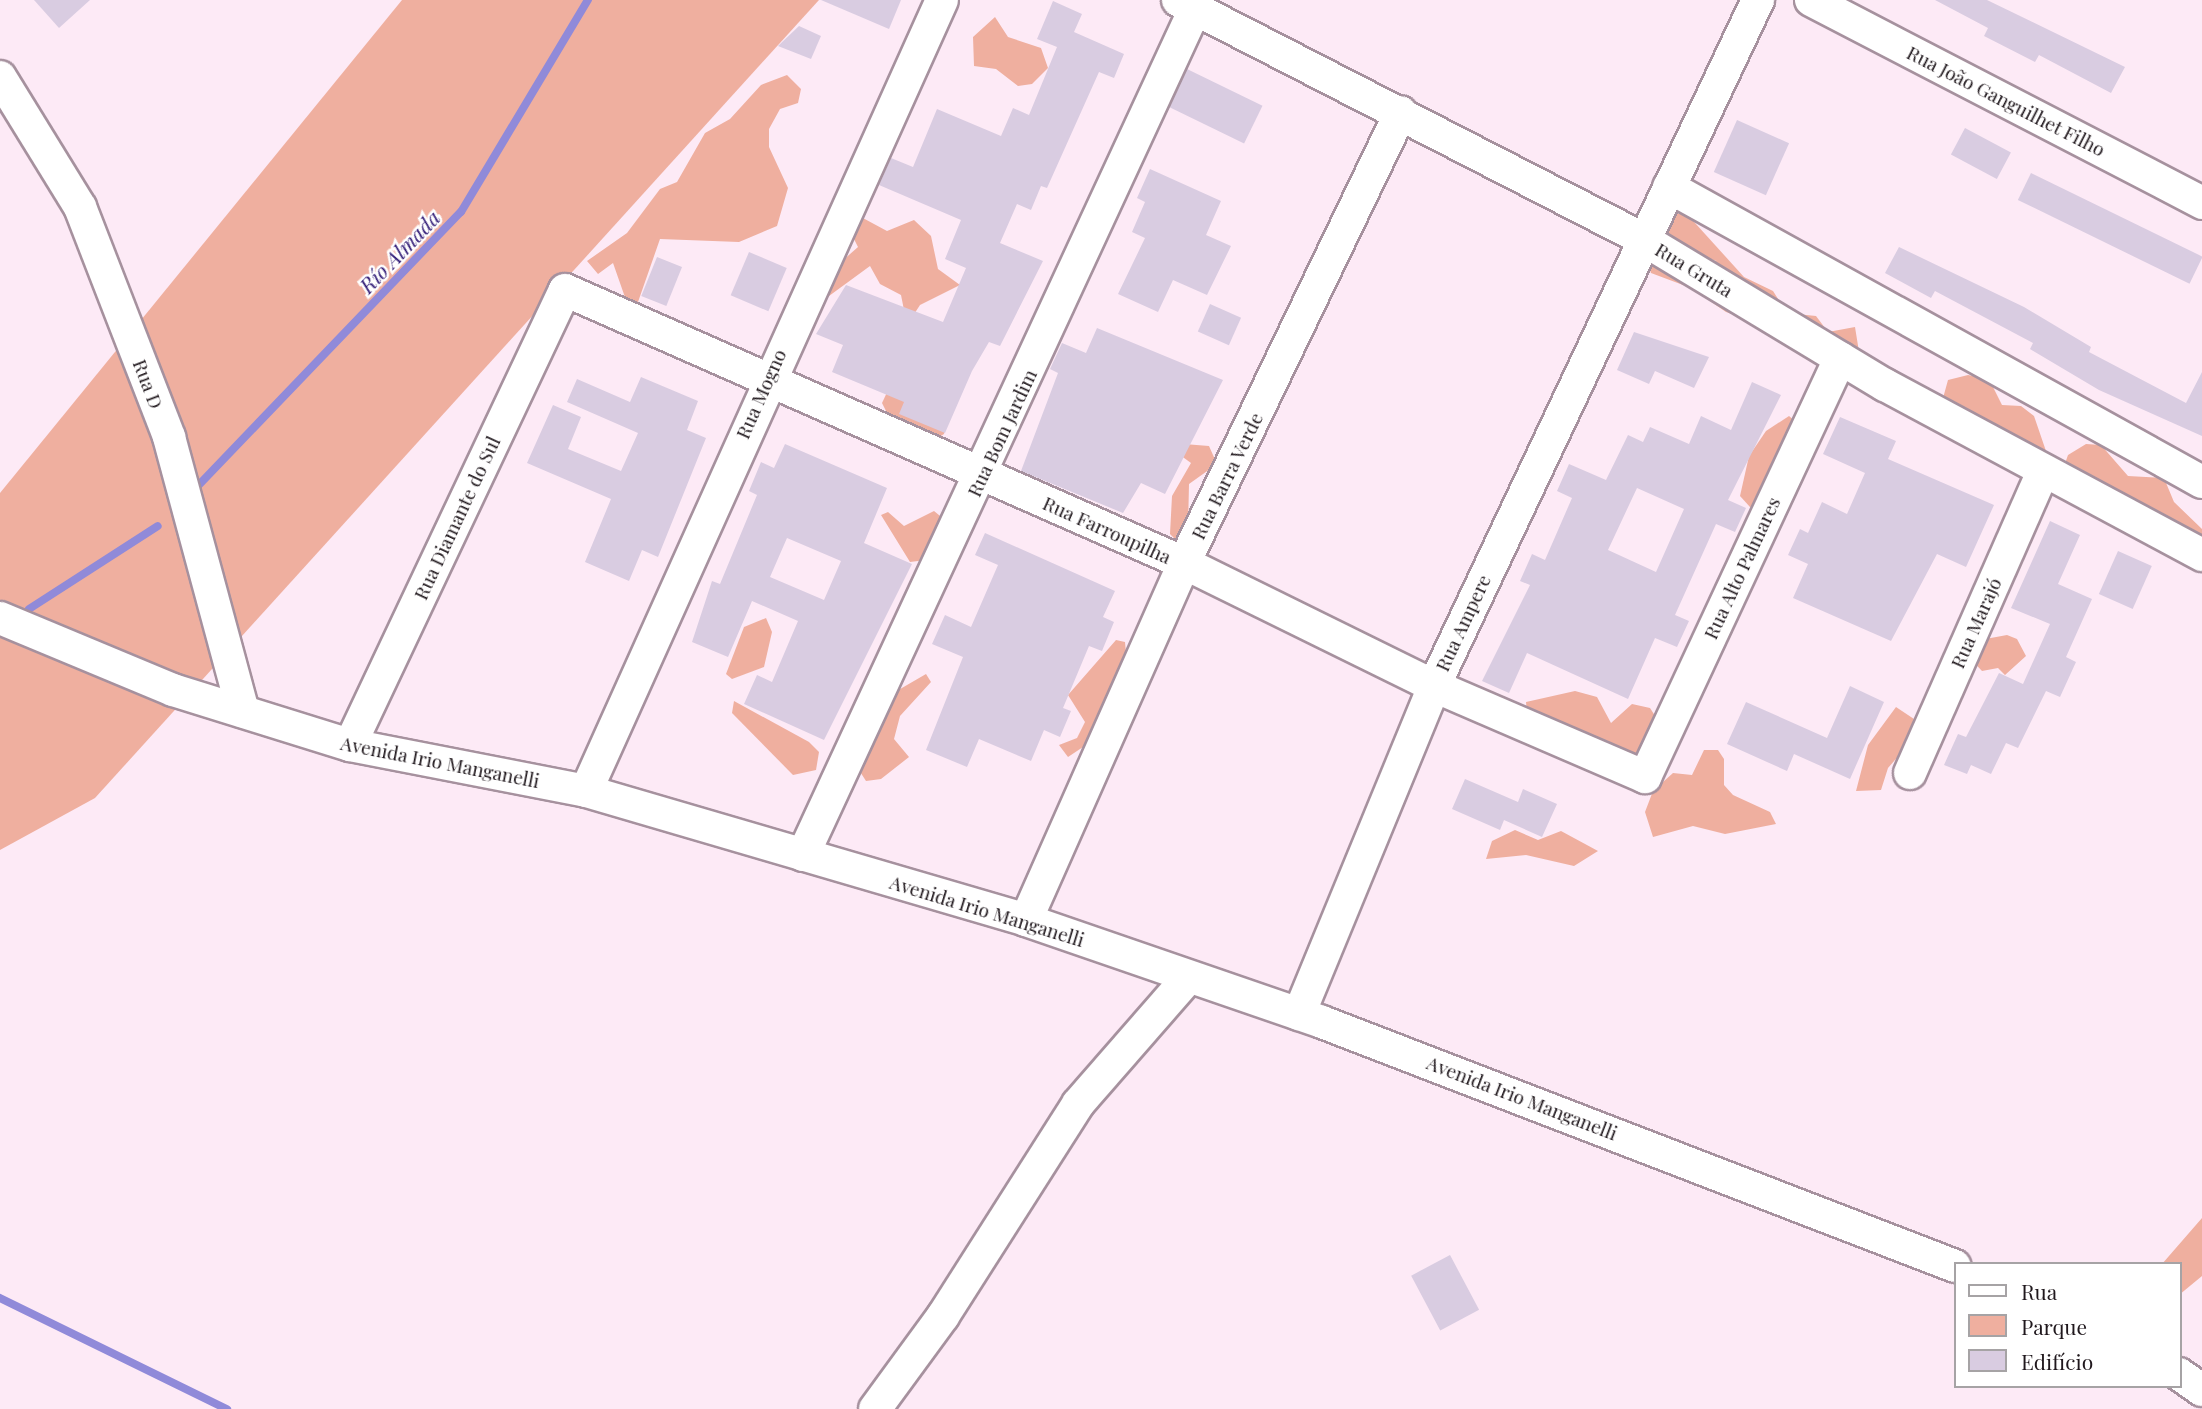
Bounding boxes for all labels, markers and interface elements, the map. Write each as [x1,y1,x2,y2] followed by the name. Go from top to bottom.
[1903,41,2109,161] street label: Rua João Ganguilhet Filho
[353,204,445,298] water label: Río Almada
[1651,238,1737,302] street label: Rua Gruta
[731,346,791,442] street label: Rua Mogno
[128,356,168,412] street label: Rua D
[962,366,1042,500] street label: Rua Bom Jardim
[1186,408,1268,544] street label: Rua Barra Verde
[409,433,505,603] street label: Rua Diamante do Sul
[1039,491,1175,569] street label: Rua Farroupilha
[1699,493,1785,643] street label: Rua Alto Palmares
[1431,571,1495,675] street label: Rua Ampere
[1946,574,2006,672] street label: Rua Marajó
[339,732,541,792] street label: Avenida Irio Manganelli
[887,871,1087,951] street label: Avenida Irio Manganelli
[1424,1051,1620,1145] street label: Avenida Irio Manganelli
[1954,1262,2181,1388] legend
[2021,1277,2057,1305] text: Rua
[2021,1312,2087,1340] text: Parque
[2021,1347,2093,1375] text: Edifício

